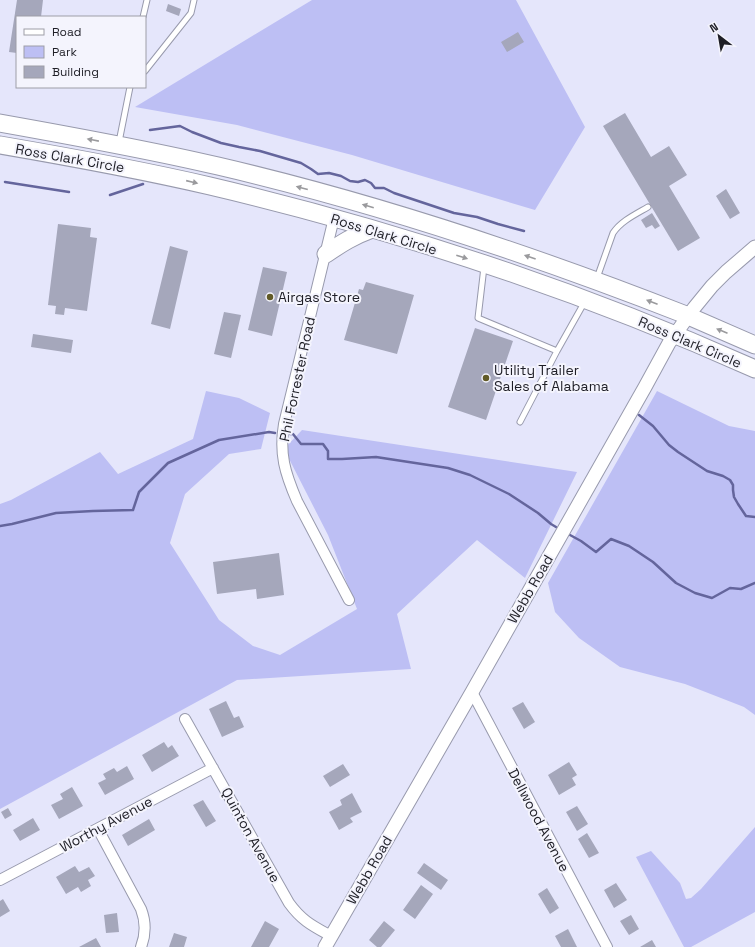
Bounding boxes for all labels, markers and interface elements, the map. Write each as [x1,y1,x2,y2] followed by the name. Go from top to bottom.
[16,16,146,88] legend
[699,16,739,56] north arrow
[707,20,721,35] text: N
[52,24,81,40] text: Road
[52,44,77,60] text: Park
[52,64,99,80] text: Building
[87,137,99,143] one-way arrow
[14,140,126,176] street label: Ross Clark Circle
[186,180,198,186] one-way arrow
[296,184,308,190] one-way arrow
[362,203,374,209] one-way arrow
[329,209,439,259] street label: Ross Clark Circle
[457,254,469,260] one-way arrow
[523,254,535,260] one-way arrow
[278,288,360,306] place label: Airgas Store
[265,292,275,302] marker: Airgas Store
[645,299,657,305] one-way arrow
[636,312,744,372] street label: Ross Clark Circle
[275,315,319,443] street label: Phil Forrester Road
[715,327,727,333] one-way arrow
[494,361,609,395] place label: Utility Trailer Sales of Alabama
[481,373,491,383] marker: Utility Trailer Sales of Alabama
[503,551,557,627] street label: Webb Road
[504,765,574,875] street label: Dellwood Avenue
[217,784,285,886] street label: Quinton Avenue
[57,792,155,856] street label: Worthy Avenue
[342,832,396,908] street label: Webb Road

